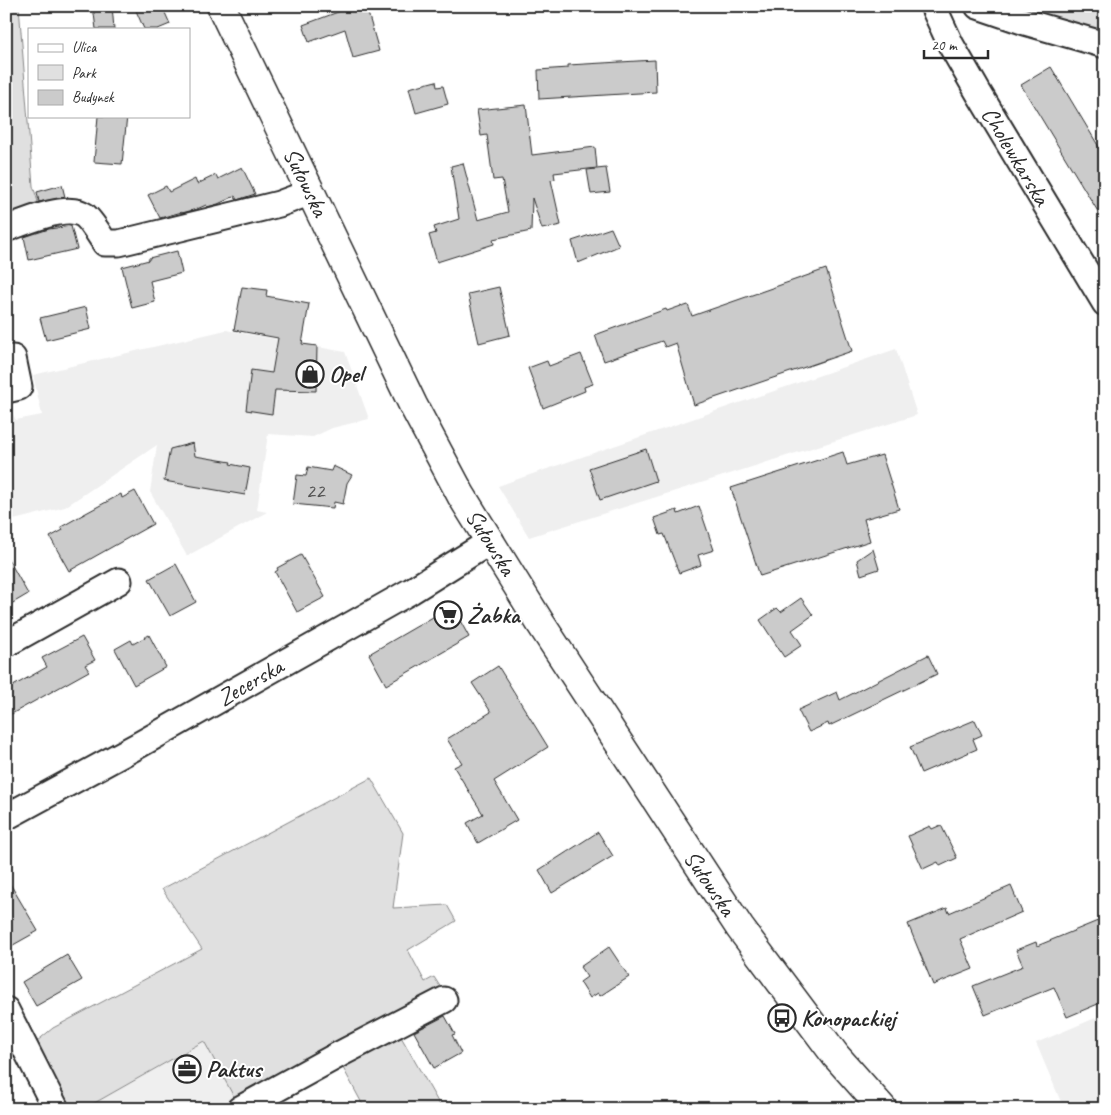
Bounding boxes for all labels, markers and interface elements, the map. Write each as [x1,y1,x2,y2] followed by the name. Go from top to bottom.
[28,28,190,118] legend
[924,28,987,60] scale bar
[931,36,958,55] text: 20 m
[72,38,97,57] text: Ulica
[72,64,97,83] text: Park
[72,88,115,107] text: Budynek
[975,101,1058,212] street label: Cholewkarska
[277,143,336,222] street label: Sułowska
[295,359,325,389] shop icon: Opel
[329,359,367,389] place label: Opel
[306,478,326,504] house number: 22
[459,503,524,582] street label: Sułowska
[433,600,463,630] supermarket icon: Żabka
[467,600,522,630] place label: Żabka
[212,650,290,713] street label: Zecerska
[677,844,744,923] street label: Sułowska
[767,1003,797,1033] bus stop icon: Konopackiej
[801,1003,899,1033] place label: Konopackiej
[172,1054,202,1084] office icon: Paktus
[206,1054,264,1084] place label: Paktus

